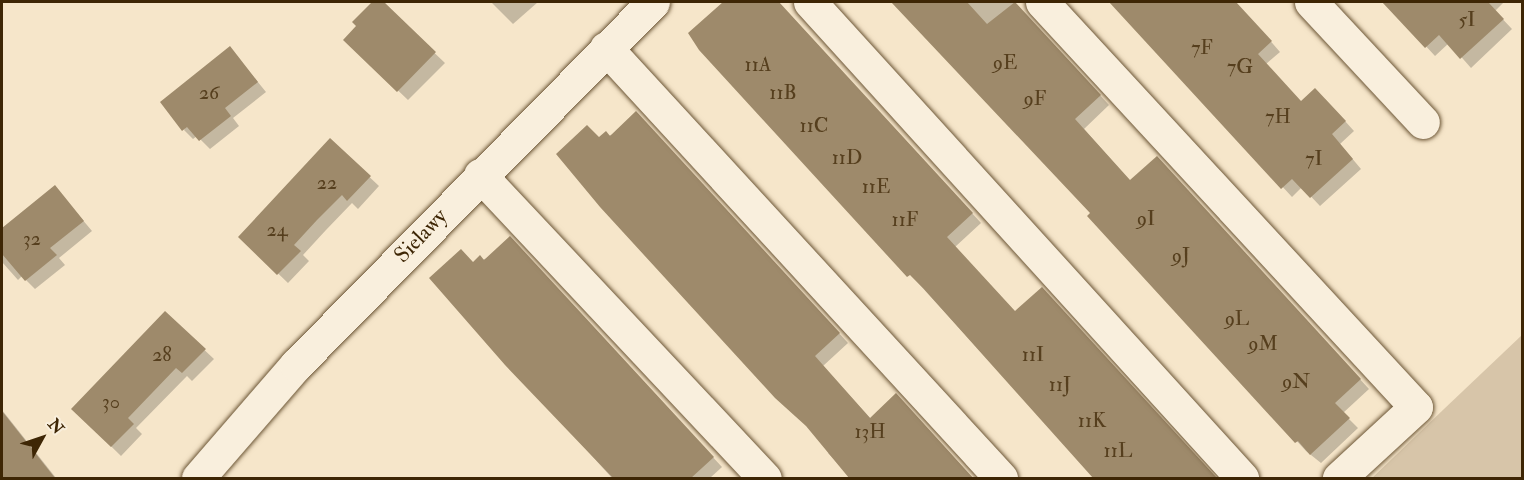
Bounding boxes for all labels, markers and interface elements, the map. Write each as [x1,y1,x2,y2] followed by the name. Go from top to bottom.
[1459,7,1475,31] house number: 5I
[1191,35,1213,59] house number: 7F
[993,50,1017,74] house number: 9E
[745,52,771,76] house number: 11A
[1227,54,1253,78] house number: 7G
[199,80,219,104] house number: 26
[769,80,797,104] house number: 11B
[1024,86,1046,110] house number: 9F
[1265,104,1291,128] house number: 7H
[800,113,828,137] house number: 11C
[832,145,862,169] house number: 11D
[1305,146,1323,170] house number: 7I
[317,170,337,194] house number: 22
[862,174,890,198] house number: 11E
[389,204,453,268] street label: Sielawy
[1137,206,1155,230] house number: 9I
[892,207,918,231] house number: 11F
[267,217,287,241] house number: 24
[23,226,41,250] house number: 32
[1172,243,1190,267] house number: 9J
[1225,306,1249,330] house number: 9L
[1248,331,1278,355] house number: 9M
[152,342,172,366] house number: 28
[1022,342,1044,366] house number: 11I
[1282,369,1310,393] house number: 9N
[1049,372,1071,396] house number: 11J
[102,389,120,413] house number: 30
[12,408,72,468] north arrow
[1078,408,1106,432] house number: 11K
[44,415,68,438] text: N
[854,419,886,443] house number: 13H
[1104,438,1132,462] house number: 11L

